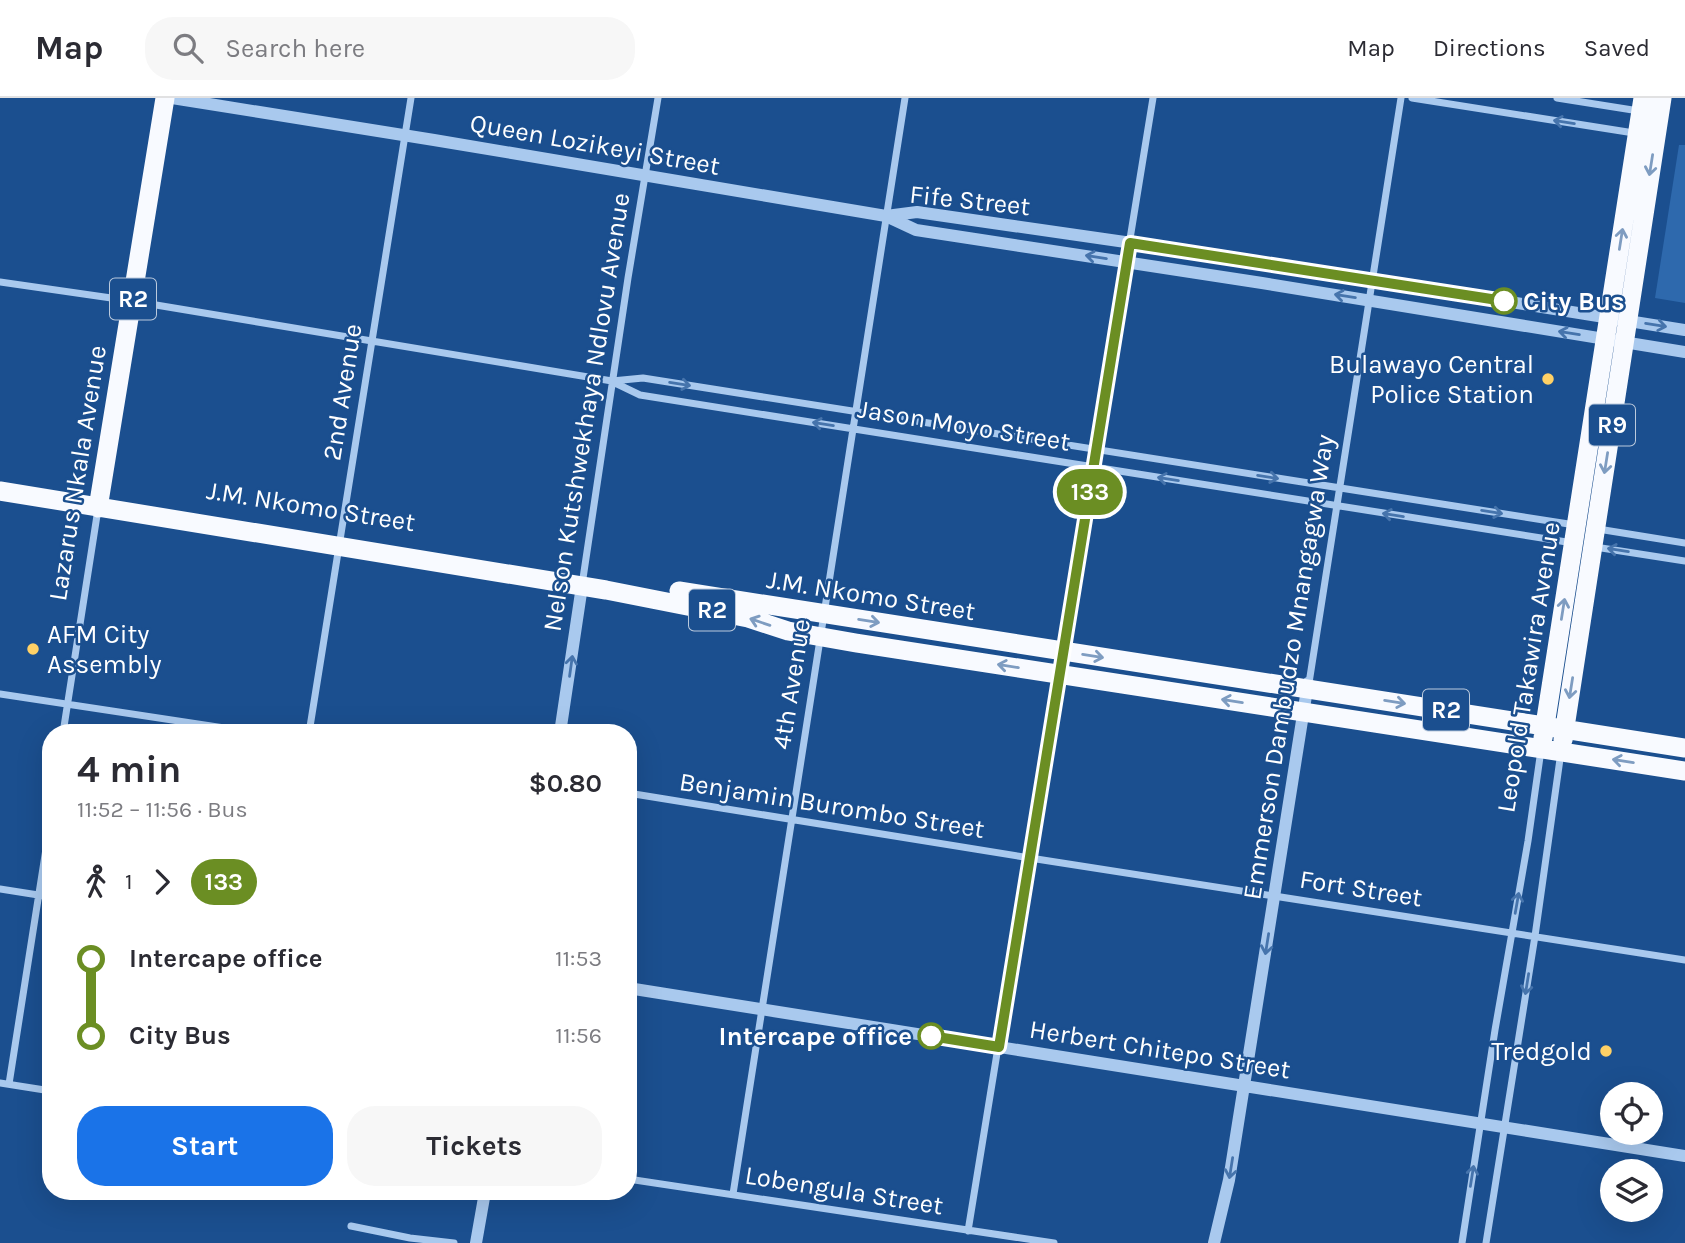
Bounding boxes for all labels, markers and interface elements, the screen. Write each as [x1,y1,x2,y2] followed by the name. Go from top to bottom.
[145,17,635,80] search box
[35,29,103,67] text: Map
[169,29,207,67] icon: search
[225,33,365,64] text: Search here
[1347,34,1395,62] text: Map
[1433,34,1546,62] text: Directions
[1584,34,1650,62] text: Saved
[468,107,722,182] street label: Queen Lozikeyi Street
[1553,115,1576,128] one-way arrow
[1644,153,1657,176] one-way arrow
[908,179,1032,222] street label: Fife Street
[536,191,636,634] street label: Nelson Kutshwekhaya Ndlovu Avenue
[1615,228,1628,251] one-way arrow
[1085,250,1108,263] one-way arrow
[110,279,156,320] road number: R2
[1523,286,1625,317] place label: City Bus
[1491,288,1517,314] marker: City Bus
[1334,289,1357,302] one-way arrow
[1644,319,1667,332] one-way arrow
[316,322,369,463] street label: 2nd Avenue
[1558,326,1581,339] one-way arrow
[42,343,113,603] street label: Lazarus Nkala Avenue
[1329,349,1534,410] place label: Bulawayo Central Police Station
[1540,371,1556,387] marker: Bulawayo Central Police Station
[668,377,691,390] one-way arrow
[855,393,1073,458] street label: Jason Moyo Street
[1589,404,1635,446] road number: R9
[812,417,834,430] one-way arrow
[1236,432,1341,902] street label: Emmerson Dambudzo Mnangagwa Way
[1599,451,1612,474] one-way arrow
[1050,469,1130,515] line badge: 133
[1256,470,1279,483] one-way arrow
[1157,472,1180,485] one-way arrow
[204,475,418,538] street label: J.M. Nkomo Street
[1071,478,1109,506] text: 133
[1480,506,1503,519] one-way arrow
[1382,508,1405,521] one-way arrow
[1490,519,1567,815] street label: Leopold Takawira Avenue
[1607,543,1629,556] one-way arrow
[764,564,978,627] street label: J.M. Nkomo Street
[689,589,735,630] road number: R2
[1557,598,1570,621] one-way arrow
[749,615,771,627] one-way arrow
[857,615,879,628] one-way arrow
[766,617,817,752] street label: 4th Avenue
[47,619,162,680] place label: AFM City Assembly
[25,641,41,657] marker: AFM City Assembly
[1081,650,1104,663] one-way arrow
[564,655,577,678] one-way arrow
[997,659,1019,672] one-way arrow
[1565,676,1578,699] one-way arrow
[1423,690,1469,730] road number: R2
[1221,694,1244,707] one-way arrow
[1383,696,1406,709] one-way arrow
[77,747,181,792] text: 4 min
[1612,754,1635,767] one-way arrow
[677,766,987,845] street label: Benjamin Burombo Street
[529,768,602,799] text: $0.80
[77,796,248,823] text: 11:52 – 11:56 · Bus
[77,863,115,901] icon: walk
[143,863,181,901] icon: forward
[1297,863,1425,914] street label: Fort Street
[125,868,133,895] text: 1
[205,868,243,896] text: 133
[1511,892,1524,915] one-way arrow
[1260,932,1273,954] one-way arrow
[129,943,322,974] text: Intercape office
[555,945,602,972] text: 11:53
[1520,972,1533,995] one-way arrow
[1027,1014,1293,1085] street label: Herbert Chitepo Street
[129,1020,231,1051] text: City Bus
[719,1021,912,1052] place label: Intercape office
[555,1022,602,1049] text: 11:56
[918,1023,944,1049] marker: Intercape office
[1491,1036,1592,1067] place label: Tredgold
[1598,1043,1614,1059] marker: Tredgold
[1600,1082,1663,1222] map controls
[1600,1082,1663,1145] button: locate
[77,1106,333,1186] button: Start
[347,1106,602,1186] button: Tickets
[1224,1156,1237,1179] one-way arrow
[1600,1159,1663,1222] button: layers
[743,1160,946,1222] street label: Lobengula Street
[1466,1165,1479,1187] one-way arrow

